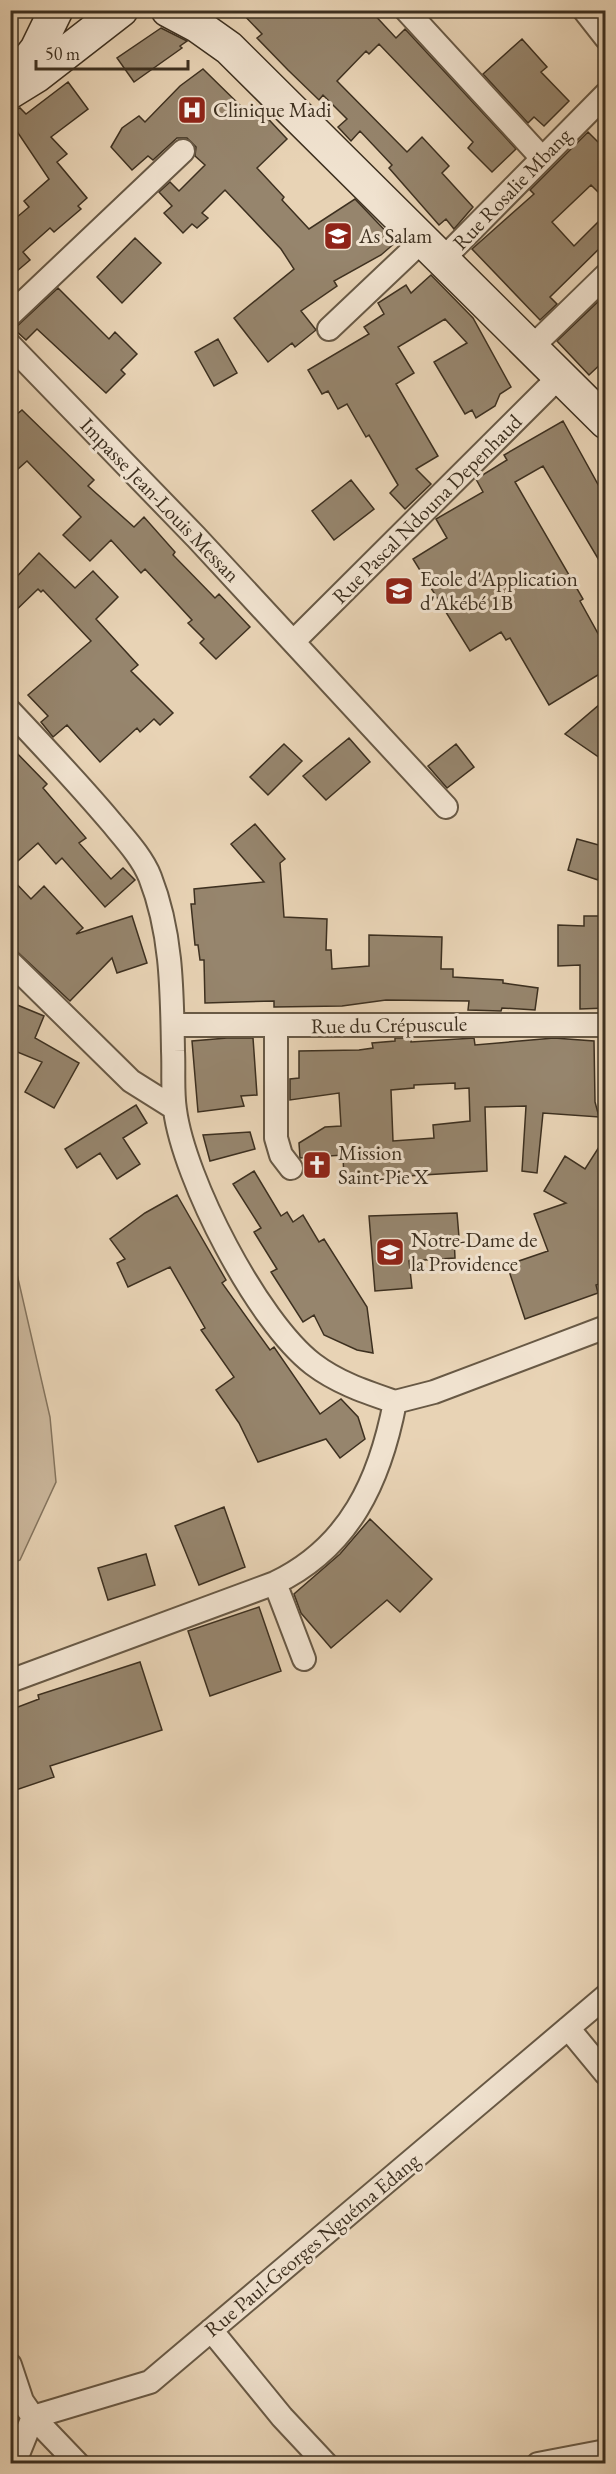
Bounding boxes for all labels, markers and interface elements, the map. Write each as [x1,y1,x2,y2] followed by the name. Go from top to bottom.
[36,33,188,71] scale bar
[45,42,80,65] text: 50 m
[176,94,208,126] hospital icon: Clinique Madi
[213,96,331,123] place label: Clinique Madi
[447,121,577,255] street label: Rue Rosalie Mbang
[322,220,354,252] school or university icon: As Salam
[358,222,432,249] place label: As Salam
[326,408,527,609] street label: Rue Pascal Ndouna Depenhaud
[75,412,246,588] street label: Impasse Jean-Louis Messan
[420,565,578,616] place label: Ecole d'Application d'Akébé 1B
[383,575,415,607] school or university icon: Ecole d'Application d'Akébé 1B
[311,1010,467,1039] street label: Rue du Crépuscule
[338,1139,429,1190] place label: Mission Saint-Pie X
[301,1149,333,1181] church icon: Mission Saint-Pie X
[411,1226,537,1277] place label: Notre-Dame de la Providence
[374,1236,406,1268] school or university icon: Notre-Dame de la Providence
[199,2146,425,2343] street label: Rue Paul-Georges Nguéma Edang

